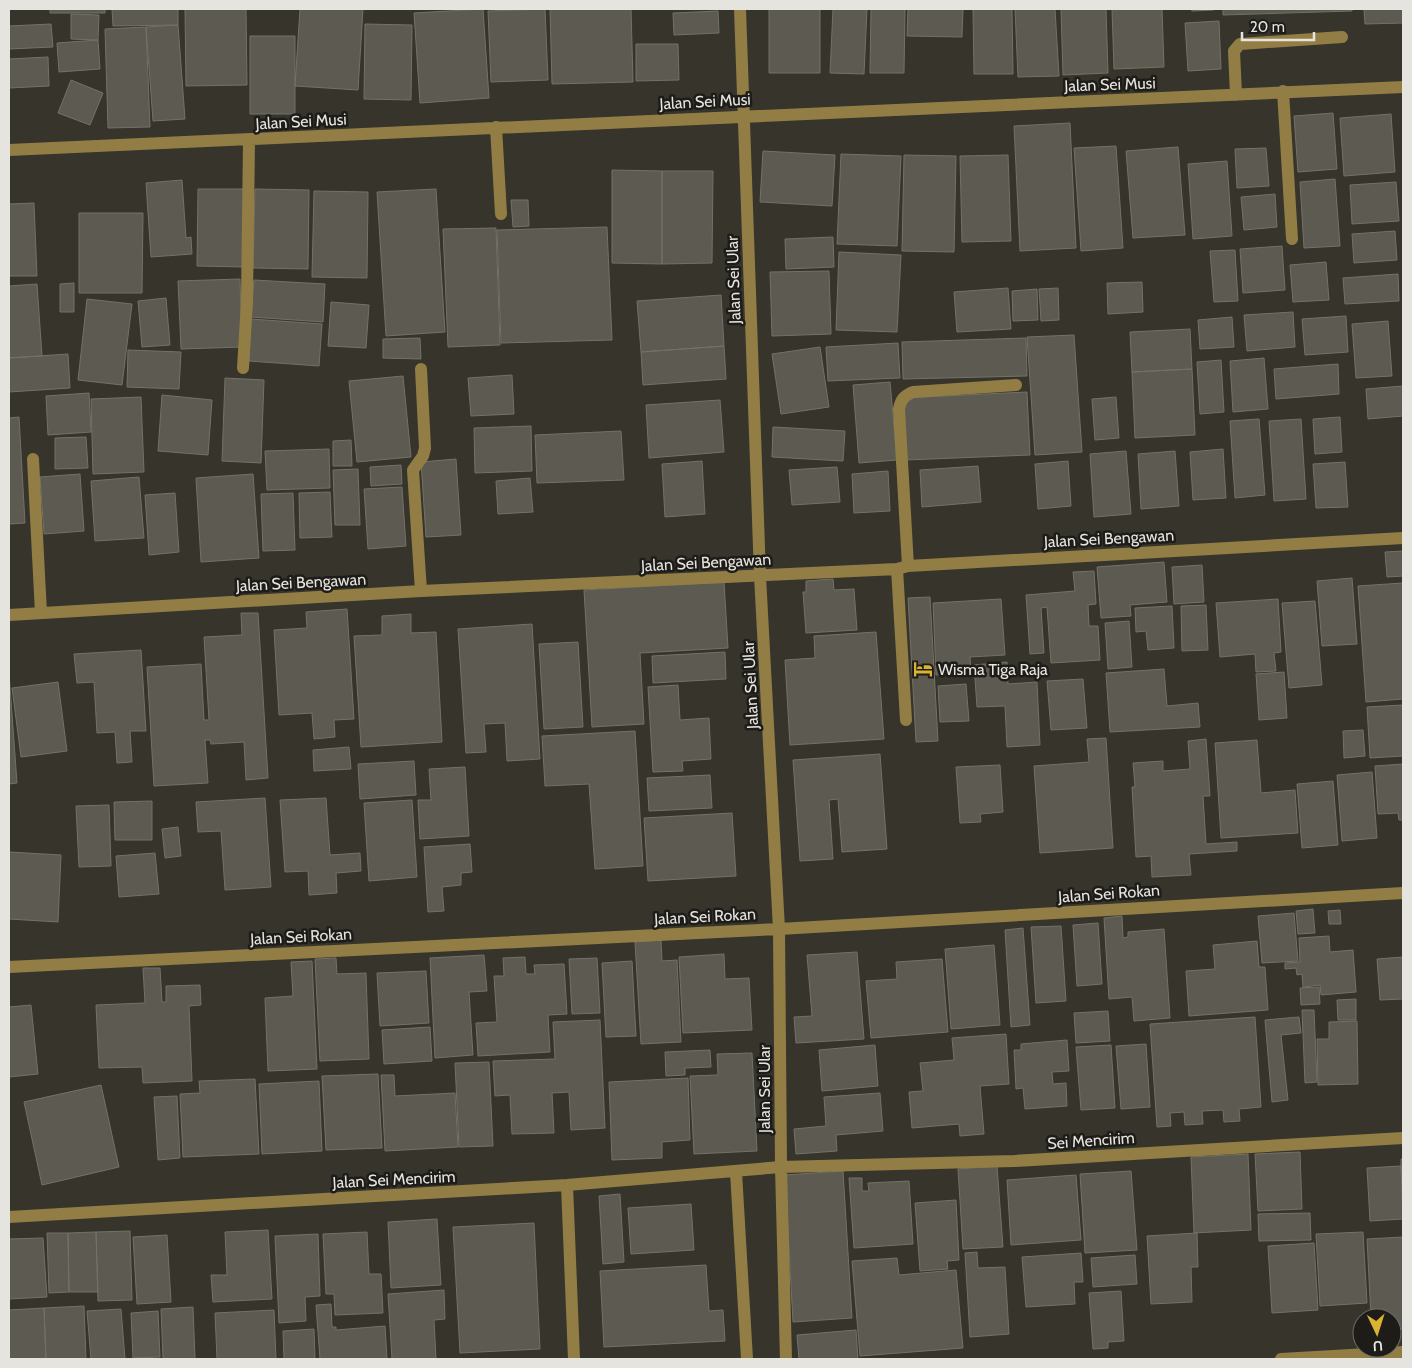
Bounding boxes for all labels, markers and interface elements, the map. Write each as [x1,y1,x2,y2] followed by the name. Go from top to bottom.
[1242,10,1314,42] scale bar
[1250,18,1285,36] text: 20 m
[1063,73,1156,96] street label: Jalan Sei Musi
[658,90,751,113] street label: Jalan Sei Musi
[254,110,347,133] street label: Jalan Sei Musi
[722,235,745,325] street label: Jalan Sei Ular
[1042,526,1175,551] street label: Jalan Sei Bengawan
[639,550,772,575] street label: Jalan Sei Bengawan
[234,570,367,595] street label: Jalan Sei Bengawan
[739,640,762,730] street label: Jalan Sei Ular
[912,658,934,680] hotel icon: Wisma Tiga Raja
[938,660,1048,679] place label: Wisma Tiga Raja
[1057,880,1161,907] street label: Jalan Sei Rokan
[653,904,757,929] street label: Jalan Sei Rokan
[249,924,353,949] street label: Jalan Sei Rokan
[755,1044,774,1134] street label: Jalan Sei Ular
[1047,1128,1135,1153] street label: Sei Mencirim
[331,1167,456,1192] street label: Jalan Sei Mencirim
[1352,1308,1402,1358] north arrow
[1372,1337,1384,1355] text: U

